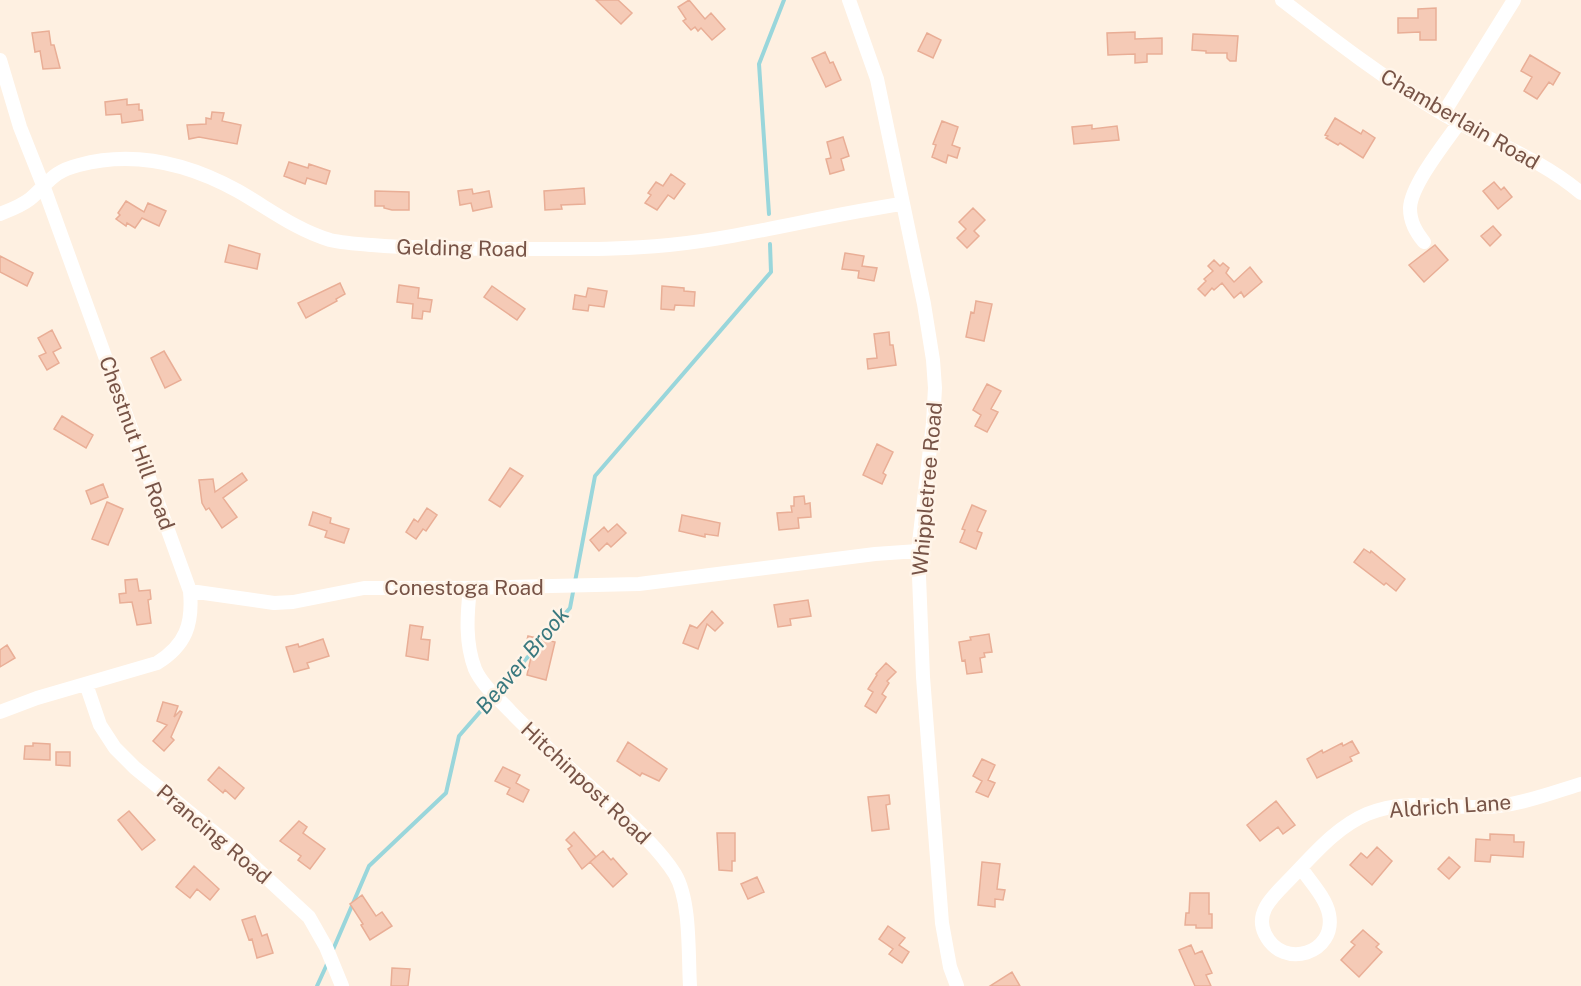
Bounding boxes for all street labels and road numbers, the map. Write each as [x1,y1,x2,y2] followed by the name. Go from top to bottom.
[1376,63,1544,175] street label: Chamberlain Road
[396,234,528,262] street label: Gelding Road
[94,353,180,533] street label: Chestnut Hill Road
[907,401,947,577] street label: Whippletree Road
[384,575,544,600] street label: Conestoga Road
[516,717,656,849] street label: Hitchinpost Road
[152,779,276,889] street label: Prancing Road
[1388,789,1512,823] street label: Aldrich Lane

